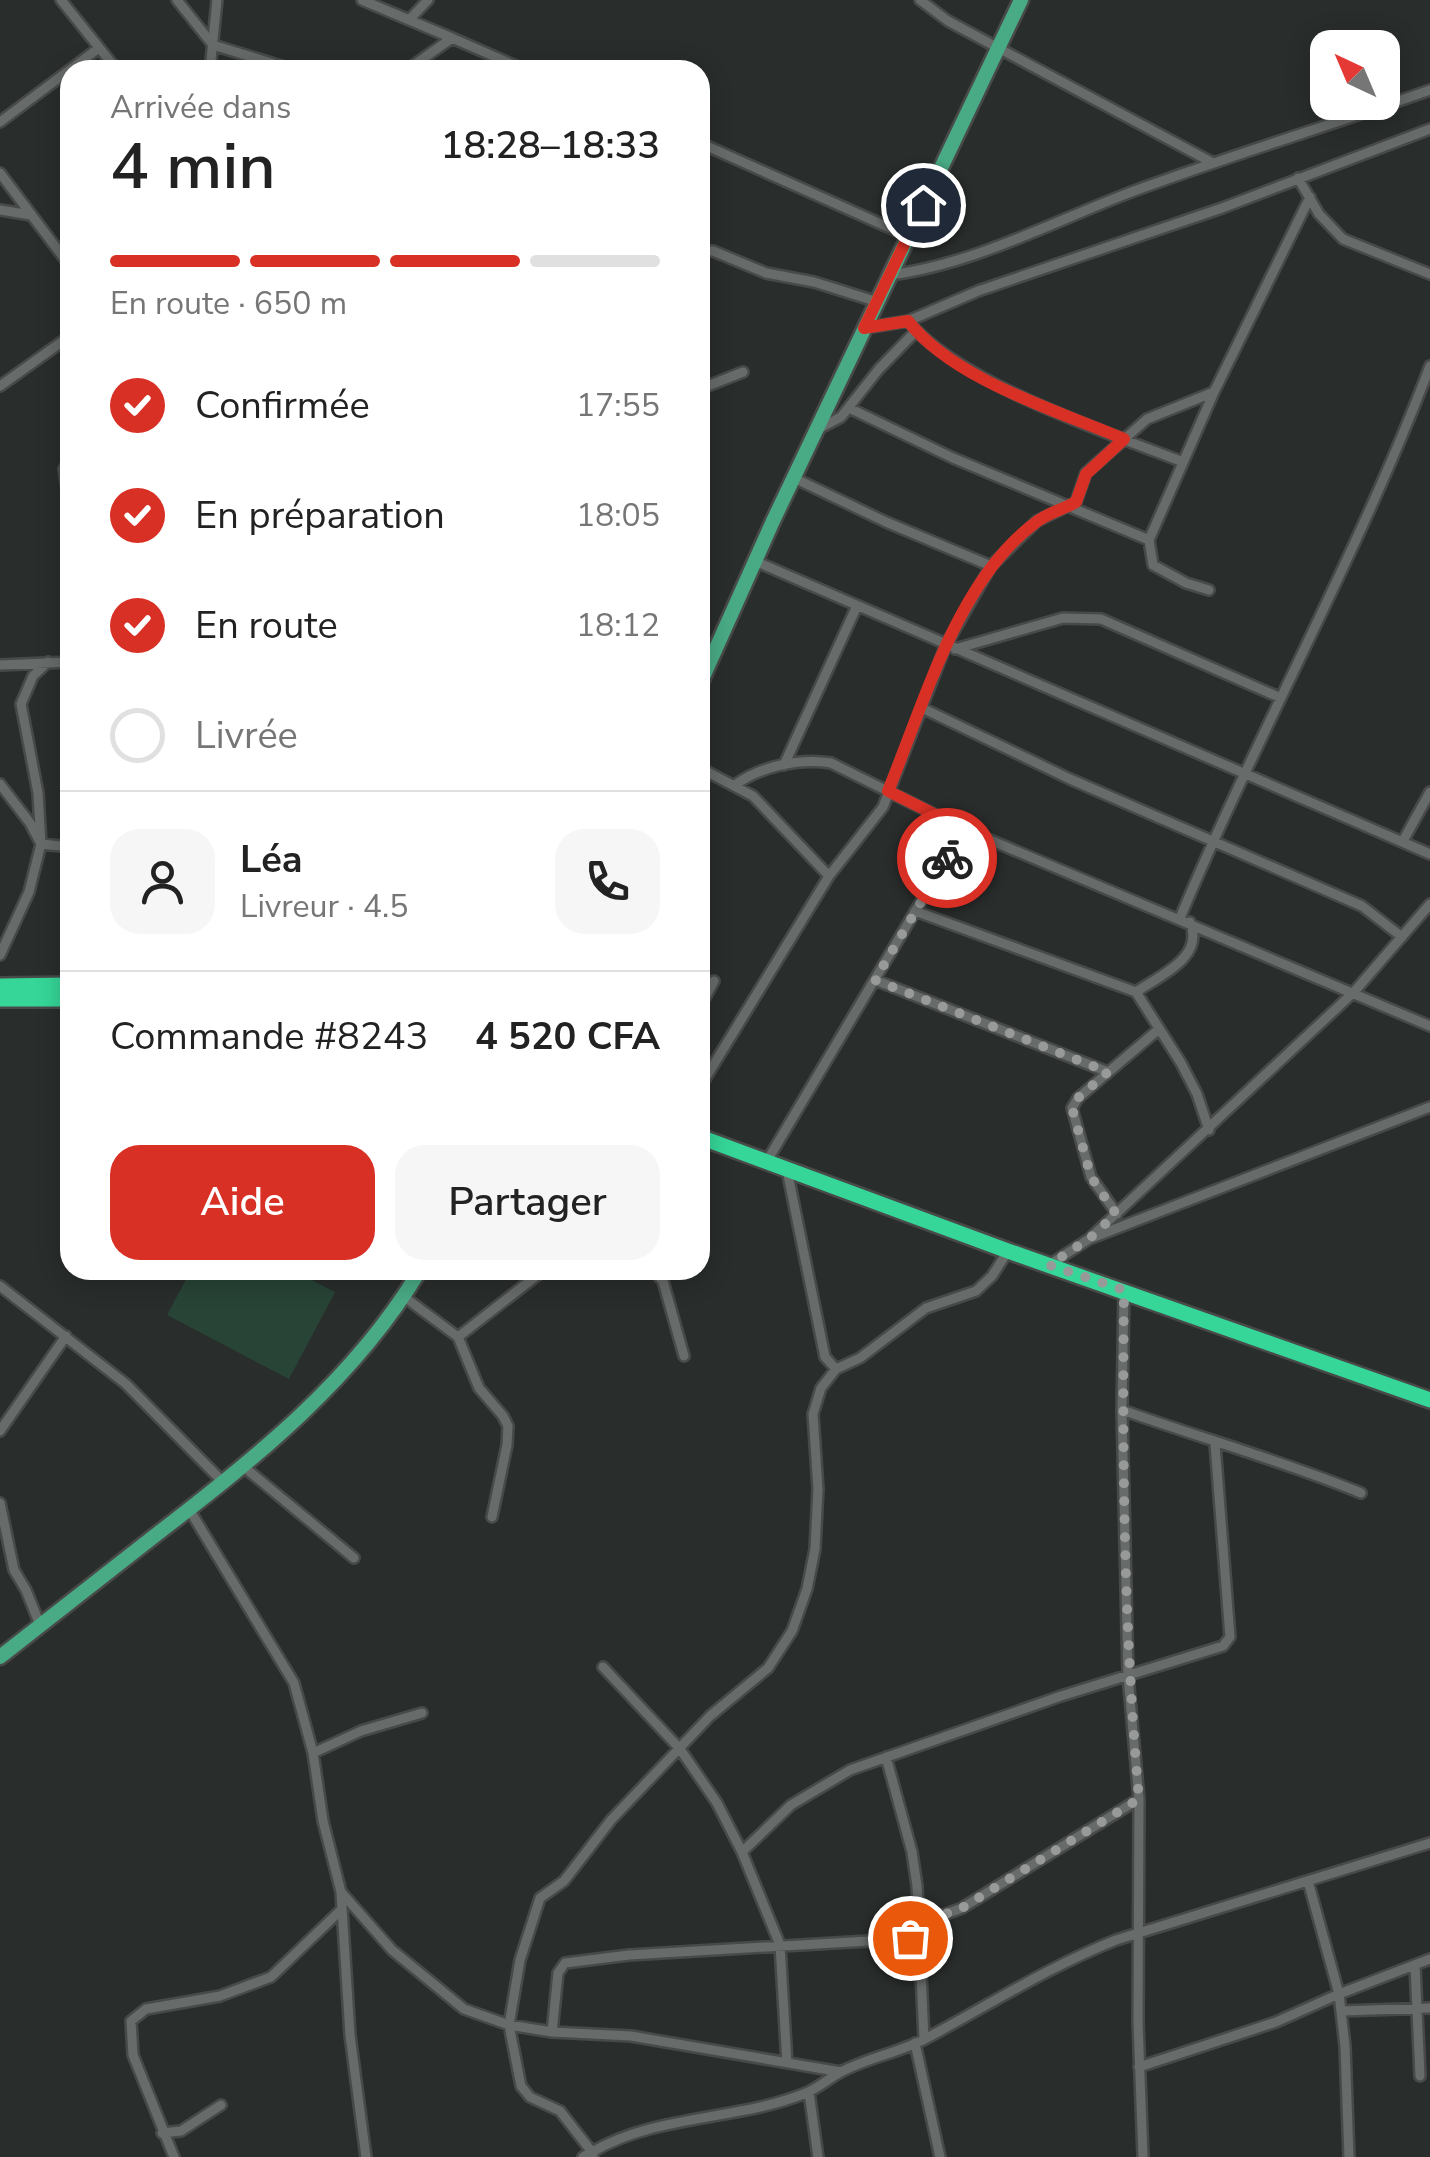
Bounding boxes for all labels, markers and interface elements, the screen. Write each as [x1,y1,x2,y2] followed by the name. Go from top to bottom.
[1310,30,1400,120] north arrow
[1310,30,1400,120] map controls
[110,86,291,129] text: Arrivée dans
[441,120,660,171] text: 18:28–18:33
[110,122,276,211] text: 4 min
[881,163,966,248] pin
[896,178,951,233] icon: home
[110,282,347,325] text: En route · 650 m
[110,378,165,433] icon: check
[195,380,370,431] text: Confirmée
[576,384,660,427] text: 17:55
[110,488,165,543] icon: check
[195,490,445,541] text: En préparation
[576,494,660,537] text: 18:05
[110,598,165,653] icon: check
[195,600,338,651] text: En route
[576,604,660,647] text: 18:12
[195,710,298,761] text: Livrée
[897,808,997,908] courier
[110,829,215,934] button: person
[555,829,660,934] button: phone
[920,831,975,886] icon: bike
[240,834,303,885] text: Léa
[240,885,408,928] text: Livreur · 4.5
[110,1011,428,1062] text: Commande #8243
[475,1011,660,1062] text: 4 520 CFA
[110,1145,375,1260] button: Aide
[395,1145,660,1260] button: Partager
[868,1896,953,1981] pin
[883,1911,938,1966] icon: bag

